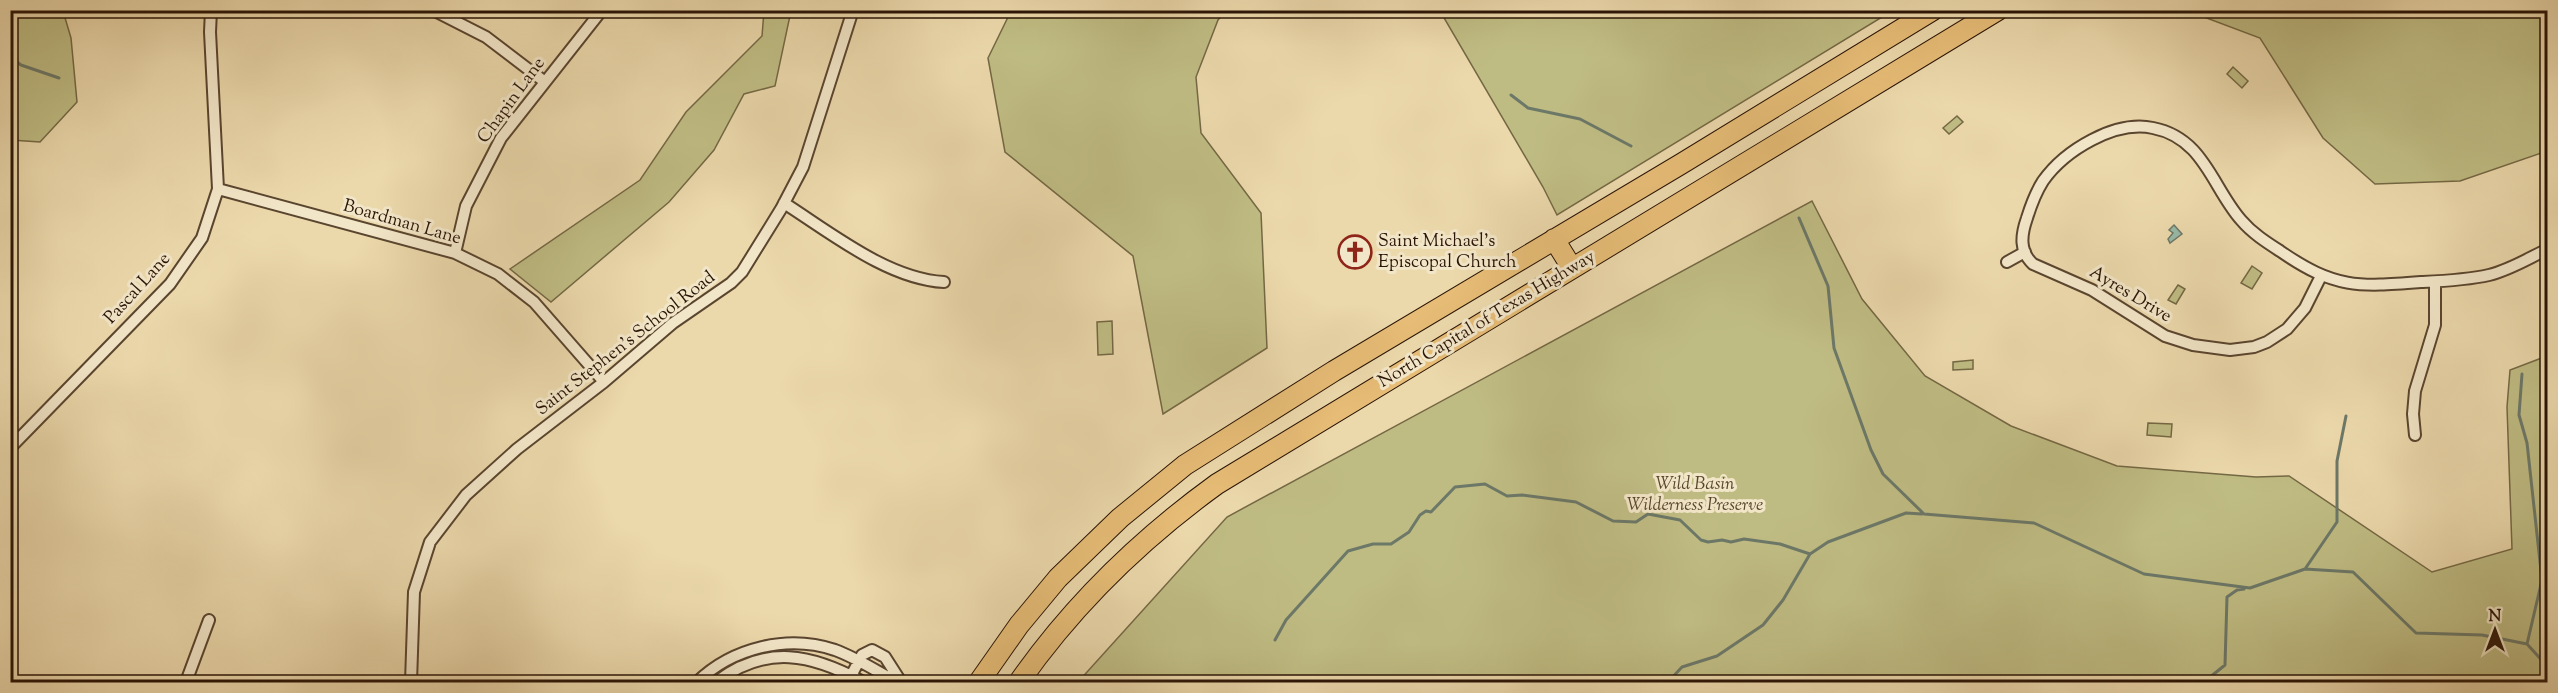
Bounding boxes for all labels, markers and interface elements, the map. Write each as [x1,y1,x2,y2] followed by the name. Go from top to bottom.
[472,53,552,149] street label: Chapin Lane
[340,194,464,252] street label: Boardman Lane
[1378,229,1517,276] place label: Saint Michael's Episcopal Church
[1337,234,1373,270] church icon: Saint Michael's Episcopal Church
[1374,245,1600,395] street label: North Capital of Texas Highway
[99,247,177,331] street label: Pascal Lane
[2084,260,2176,330] street label: Ayres Drive
[531,266,721,422] street label: Saint Stephen's School Road
[1627,472,1763,519] park label: Wild Basin Wilderness Preserve
[2465,600,2525,660] north arrow
[2489,606,2502,629] text: N

